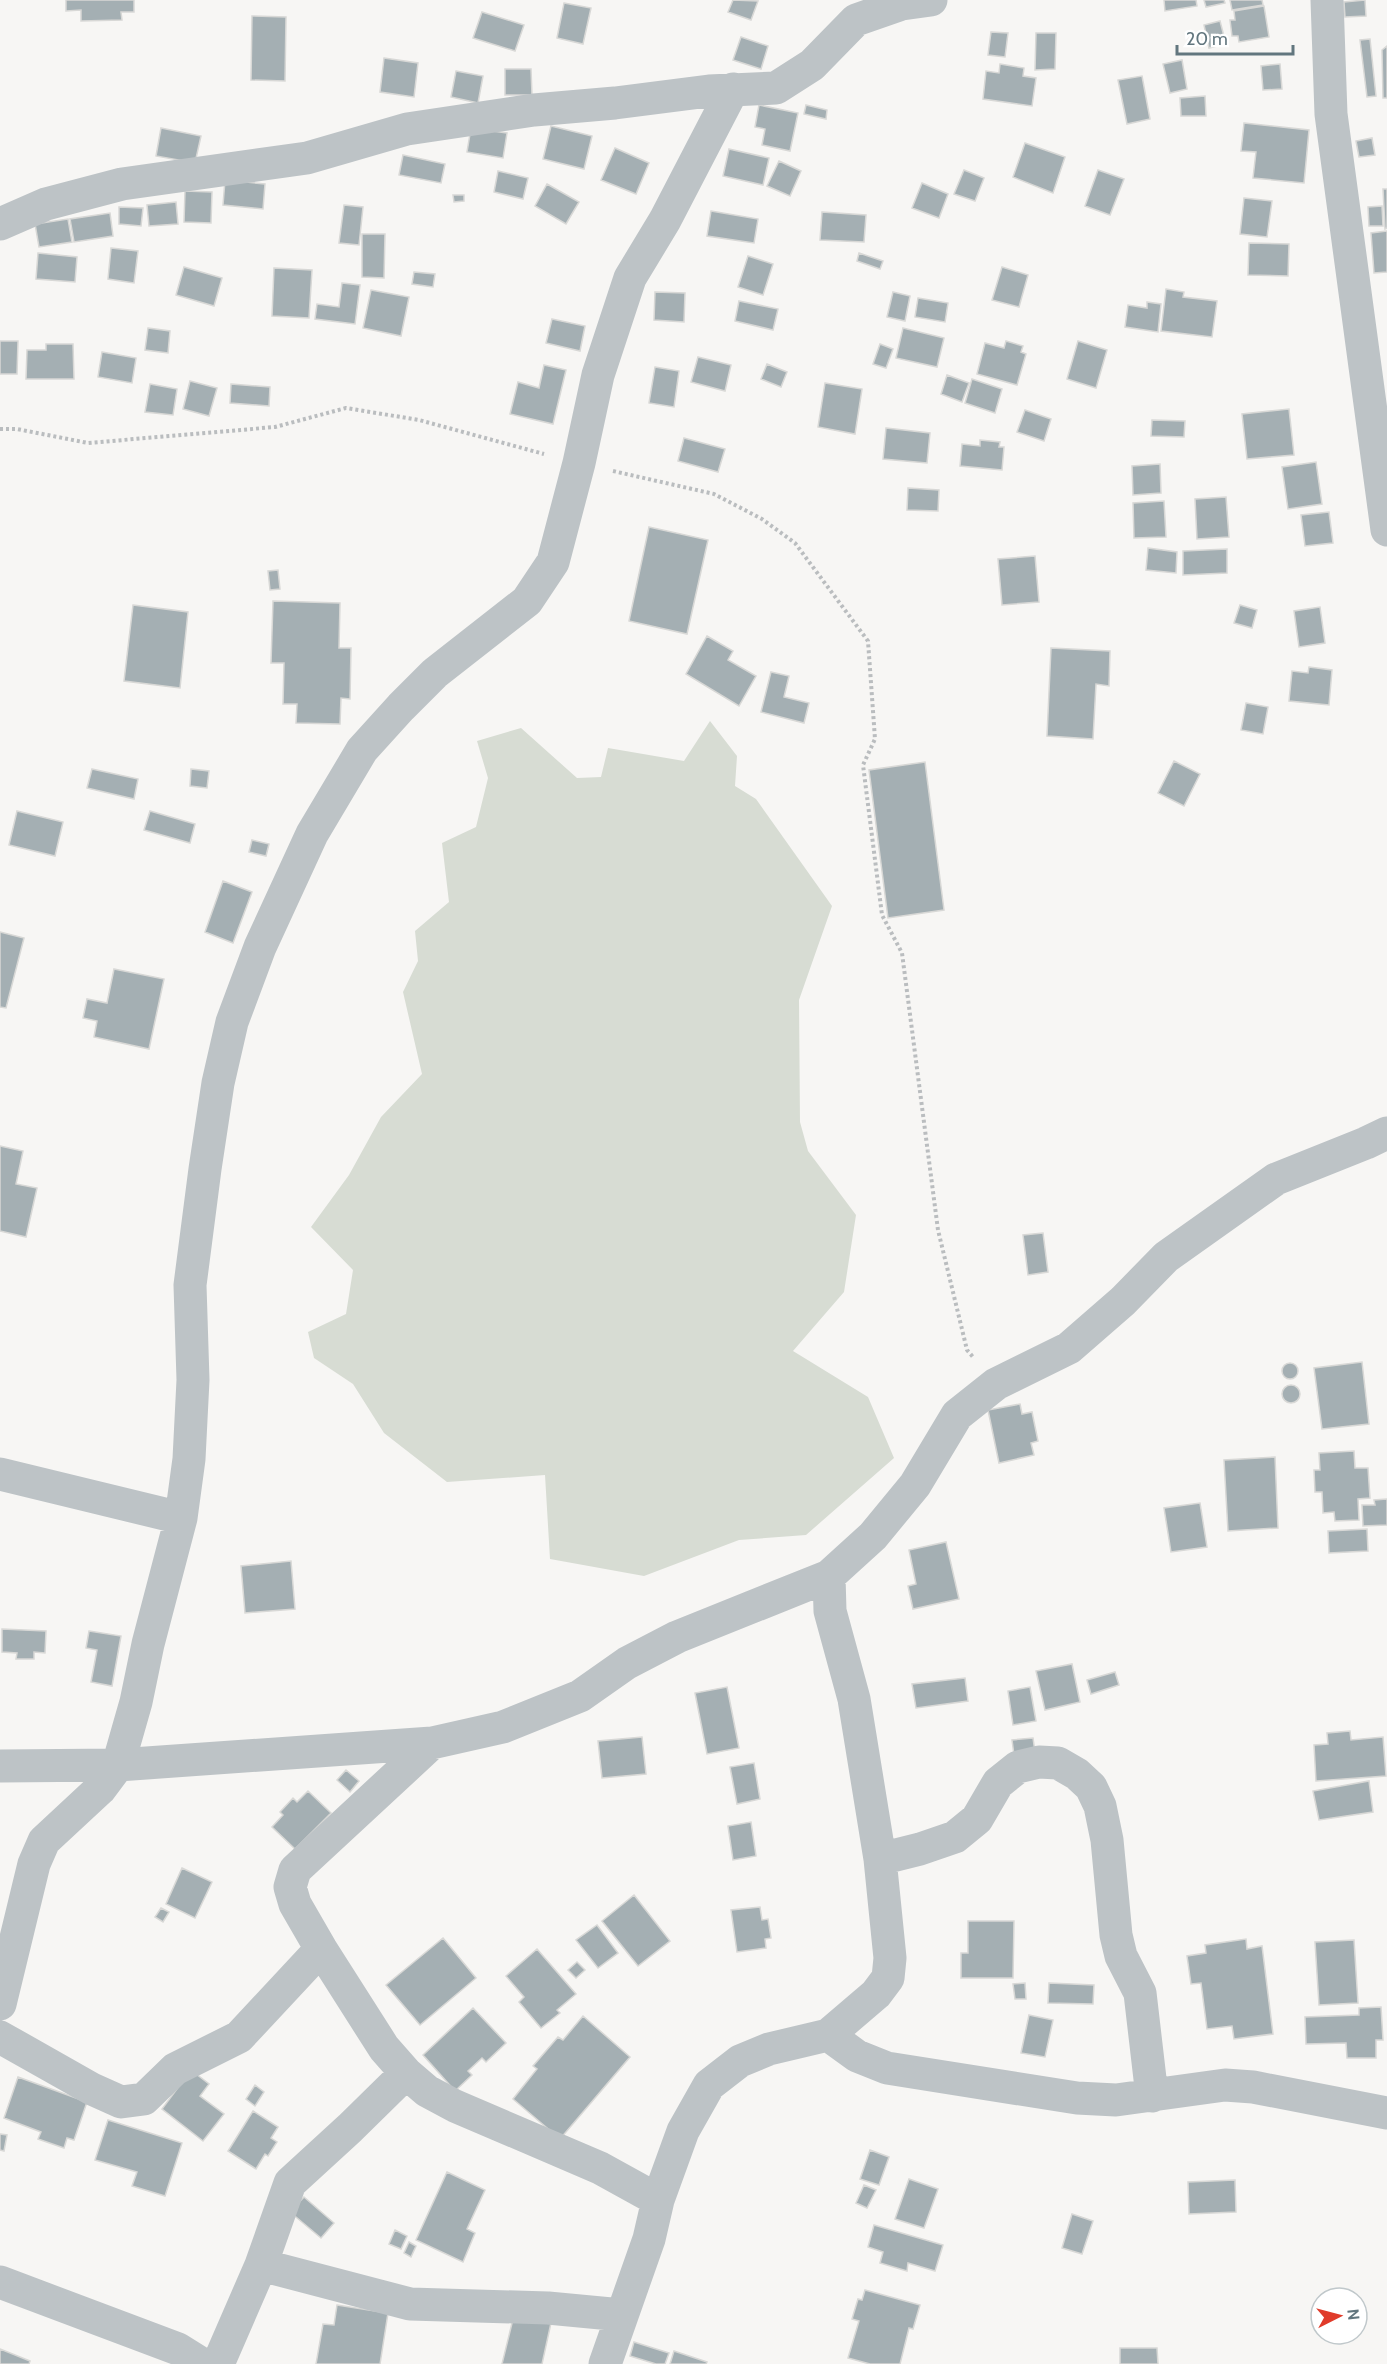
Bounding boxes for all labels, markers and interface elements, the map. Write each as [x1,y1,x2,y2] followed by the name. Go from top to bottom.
[1177,18,1292,56] scale bar
[1186,28,1228,50] text: 20 m
[1309,2286,1369,2346] north arrow
[1343,2308,1363,2321] text: N

